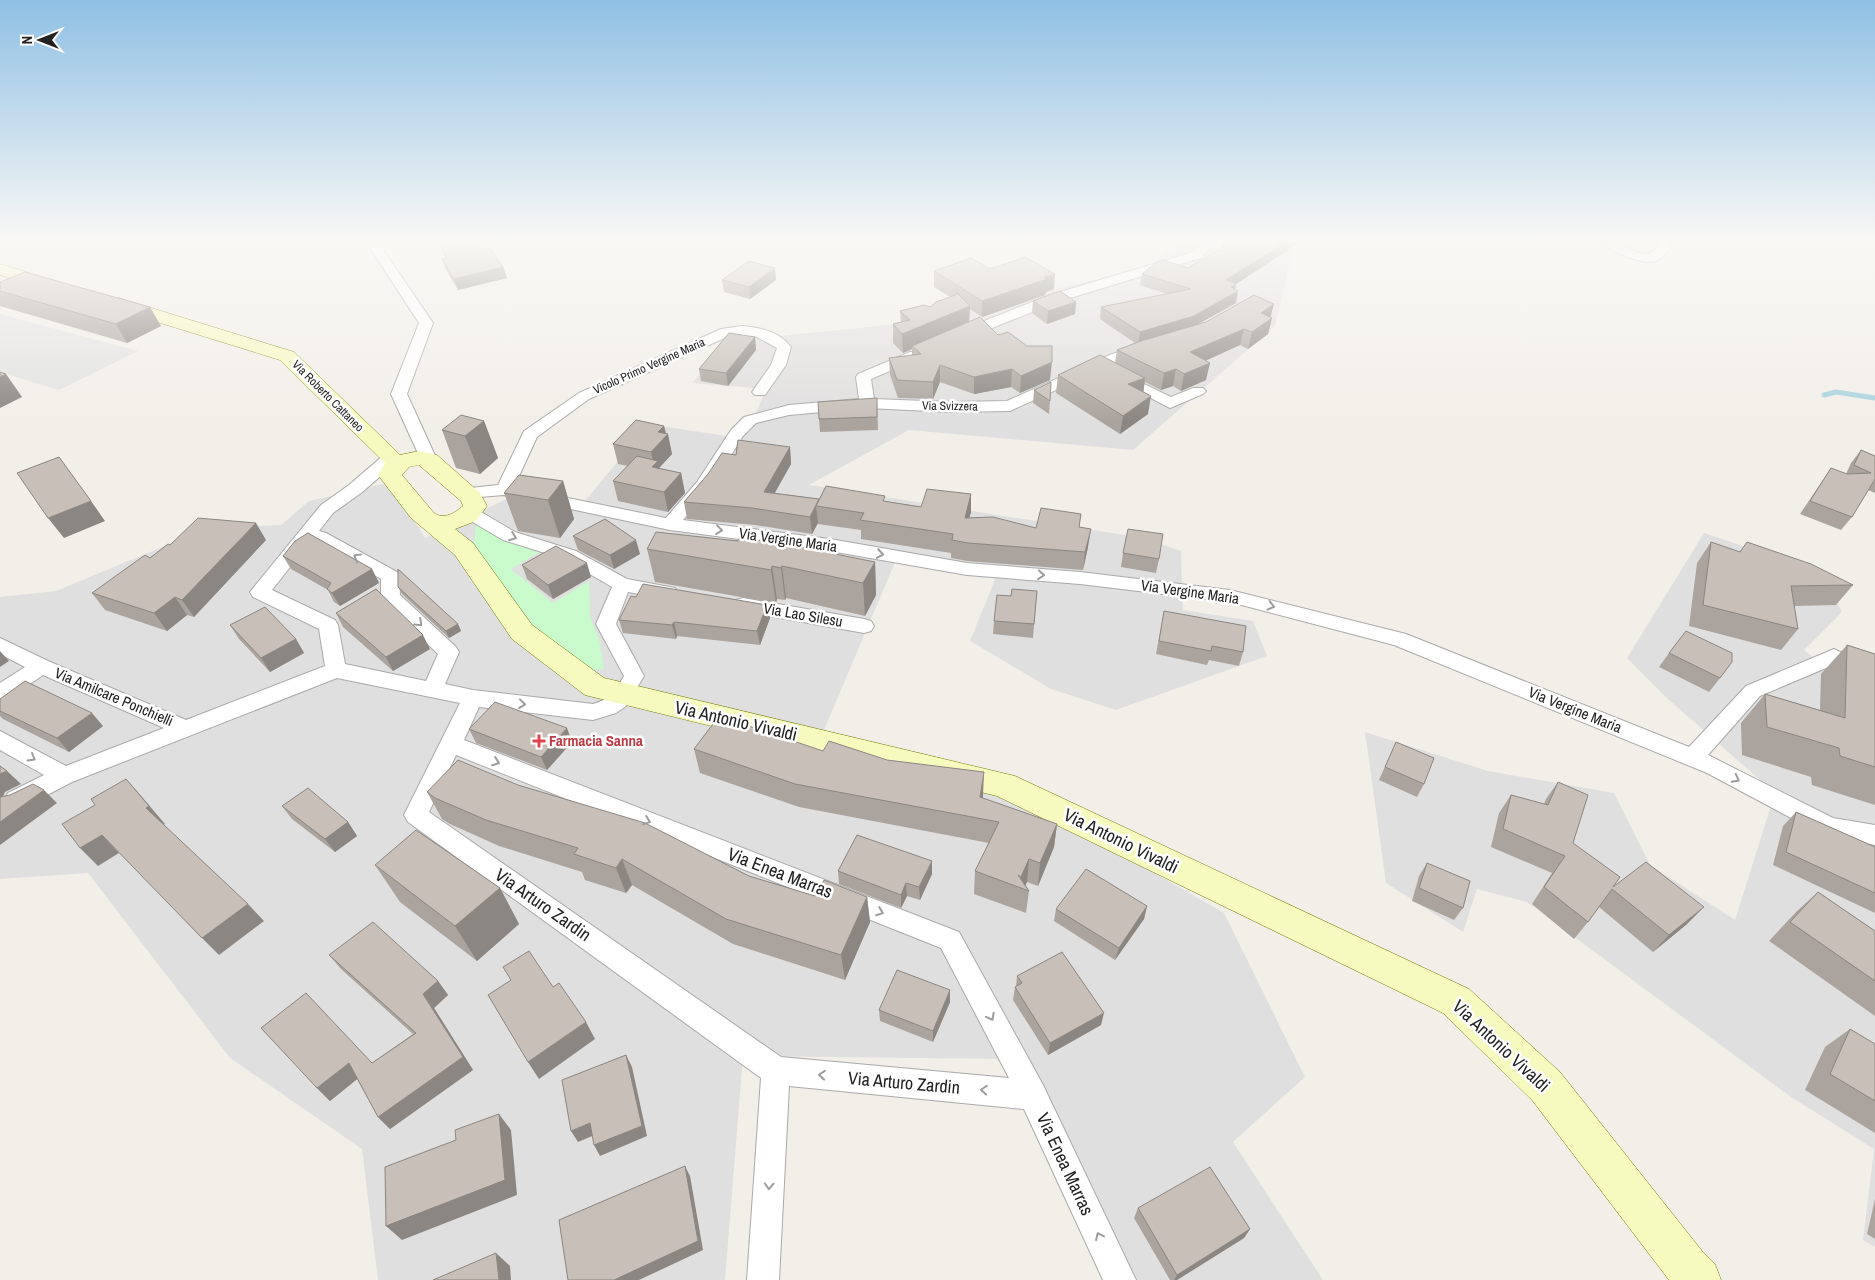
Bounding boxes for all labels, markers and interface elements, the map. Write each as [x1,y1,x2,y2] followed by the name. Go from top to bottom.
[15,15,65,65] north arrow
[18,36,36,44] text: N
[591,334,708,398] street label: Vicolo Primo Vergine Maria
[289,357,367,435] street label: Via Roberto Cattaneo
[922,398,978,414] street label: Via Svizzera
[738,522,839,557] street label: Via Vergine Maria
[715,524,723,535] one-way arrow
[508,531,516,541] one-way arrow
[875,548,884,558] one-way arrow
[353,554,362,564] one-way arrow
[1037,569,1045,580] one-way arrow
[1140,574,1241,609] street label: Via Vergine Maria
[762,597,844,632] street label: Via Lao Silesu
[1266,600,1275,611] one-way arrow
[413,617,422,626] one-way arrow
[52,662,177,731] street label: Via Amilcare Ponchielli
[1525,681,1625,738] street label: Via Vergine Maria
[672,694,800,747] street label: Via Antonio Vivaldi
[518,698,526,709] one-way arrow
[549,730,643,751] place label: Farmacia Sanna
[533,735,545,747] marker: Farmacia Sanna
[27,751,36,761] one-way arrow
[491,756,500,766] one-way arrow
[1731,773,1740,783] one-way arrow
[1060,802,1183,879] street label: Via Antonio Vivaldi
[643,815,651,825] one-way arrow
[724,841,836,904] street label: Via Enea Marras
[490,862,596,947] street label: Via Arturo Zardin
[875,906,884,916] one-way arrow
[1447,994,1556,1097] street label: Via Antonio Vivaldi
[985,1011,995,1020] one-way arrow
[847,1065,961,1100] street label: Via Arturo Zardin
[818,1070,826,1081] one-way arrow
[980,1085,988,1096] one-way arrow
[1031,1108,1100,1219] street label: Via Enea Marras
[763,1183,774,1191] one-way arrow
[1095,1232,1106,1241] one-way arrow

